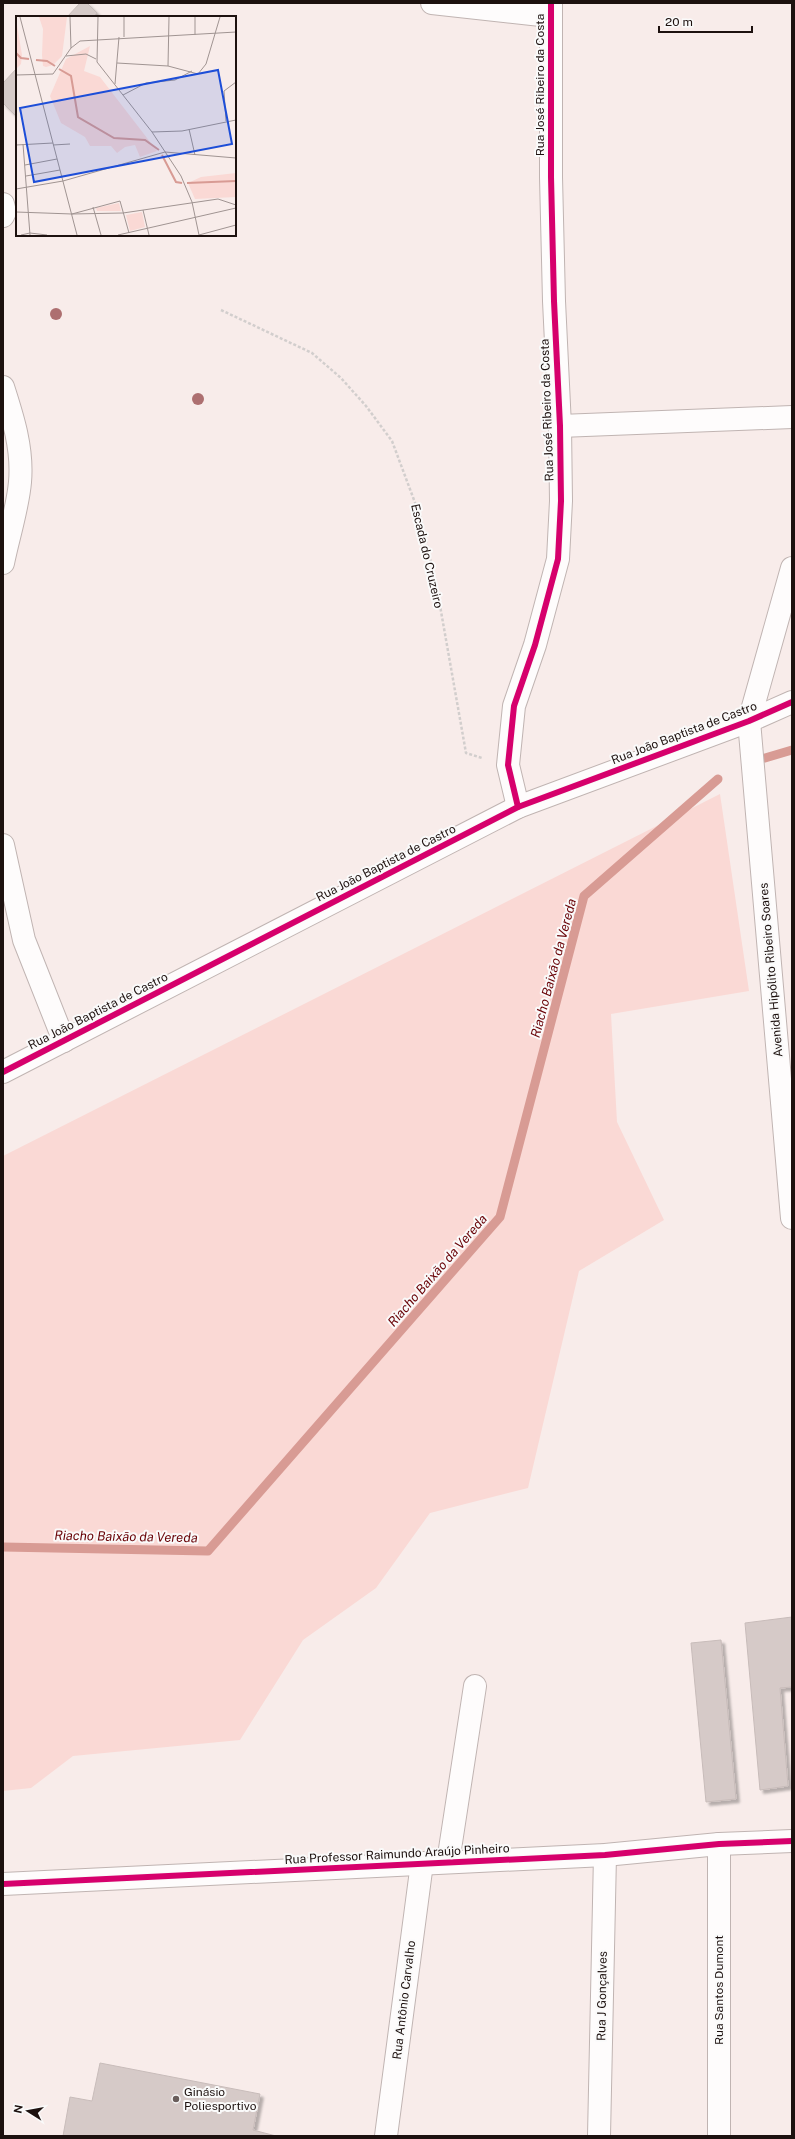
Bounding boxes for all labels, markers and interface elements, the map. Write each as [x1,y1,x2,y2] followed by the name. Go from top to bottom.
[659,8,752,34] scale bar
[533,14,547,156] street label: Rua José Ribeiro da Costa
[665,15,693,29] text: 20 m
[16,16,236,236] inset map
[538,338,556,482] street label: Rua José Ribeiro da Costa
[408,502,446,610] street label: Escada do Cruzeiro
[609,699,759,767] street label: Rua João Baptista de Castro
[314,822,458,904] street label: Rua João Baptista de Castro
[756,882,786,1058] street label: Avenida Hipólito Ribeiro Soares
[528,897,579,1039] water label: Riacho Baixão da Vereda
[26,970,170,1052] street label: Rua João Baptista de Castro
[385,1211,490,1329] water label: Riacho Baixão da Vereda
[54,1528,198,1545] water label: Riacho Baixão da Vereda
[284,1841,510,1867] street label: Rua Professor Raimundo Araújo Pinheiro
[712,1935,726,2045] street label: Rua Santos Dumont
[390,1939,418,2060] street label: Rua Antônio Carvalho
[594,1951,610,2041] street label: Rua J Gonçalves
[184,2085,257,2113] place label: Ginásio Poliesportivo
[8,2091,48,2131] north arrow
[171,2094,181,2104] marker: Ginásio Poliesportivo
[11,2104,25,2114] text: N

